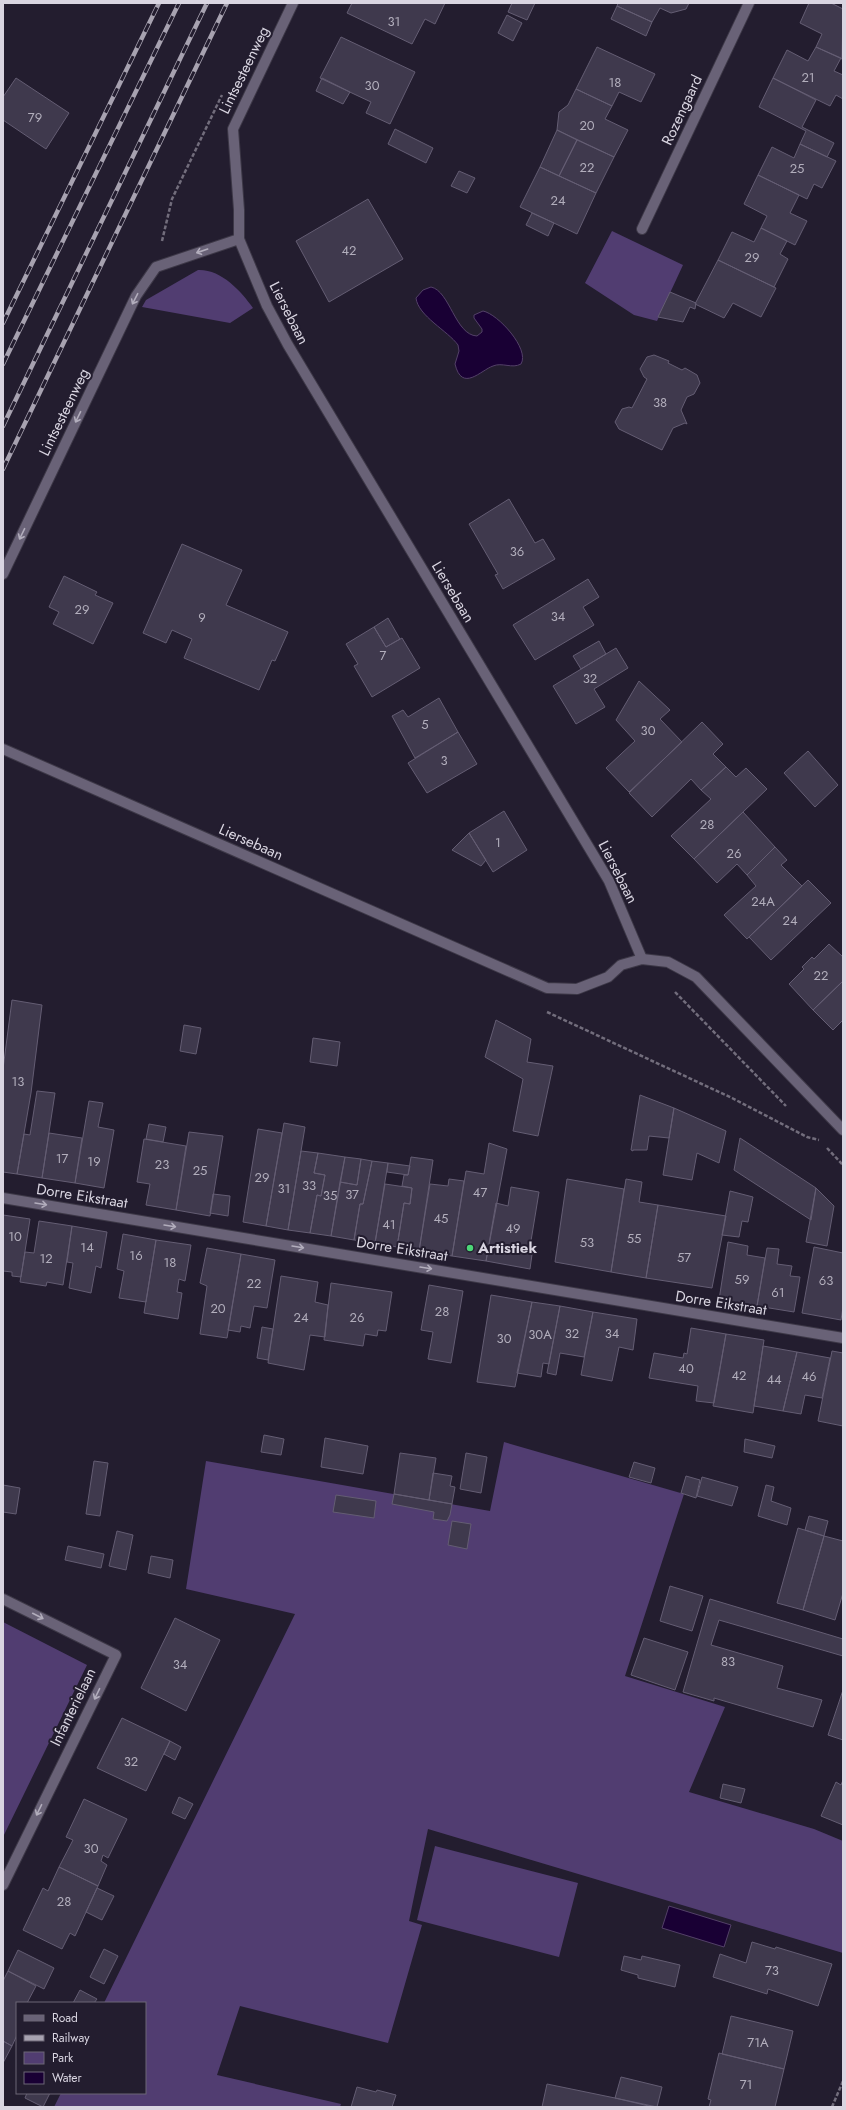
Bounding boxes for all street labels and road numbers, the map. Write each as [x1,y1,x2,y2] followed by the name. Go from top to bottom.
[213,22,275,118] street label: Lintsesteenweg
[656,71,708,149] street label: Rozengaard
[264,278,314,348] street label: Liersebaan
[33,364,95,460] street label: Lintsesteenweg
[426,557,480,627] street label: Liersebaan
[215,818,287,866] street label: Liersebaan
[593,837,643,907] street label: Liersebaan
[35,1178,130,1214] street label: Dorre Eikstraat
[355,1231,450,1267] street label: Dorre Eikstraat
[674,1285,769,1321] street label: Dorre Eikstraat
[45,1664,101,1750] street label: Infanterielaan

